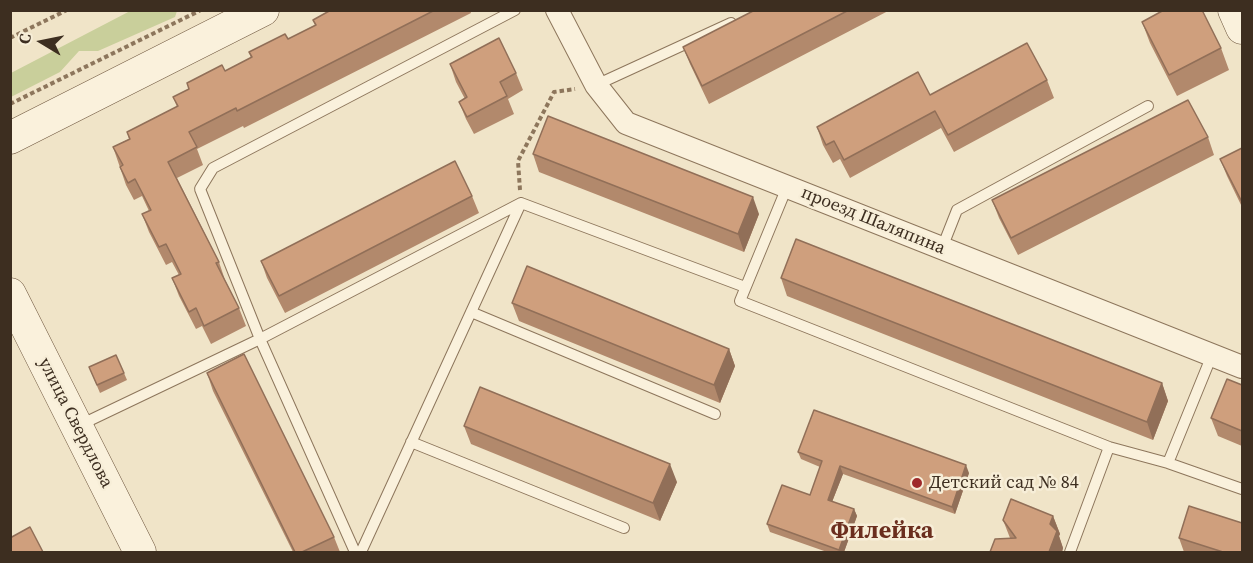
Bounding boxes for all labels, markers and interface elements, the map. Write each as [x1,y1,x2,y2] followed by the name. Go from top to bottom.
[12,12,72,72] north arrow
[13,32,36,46] text: С
[798,182,948,260] street label: проезд Шаляпина
[33,354,117,492] street label: улица Свердлова
[929,472,1079,494] place label: Детский сад № 84
[910,476,924,490] marker: Детский сад № 84
[830,518,934,546] district label: Филейка

